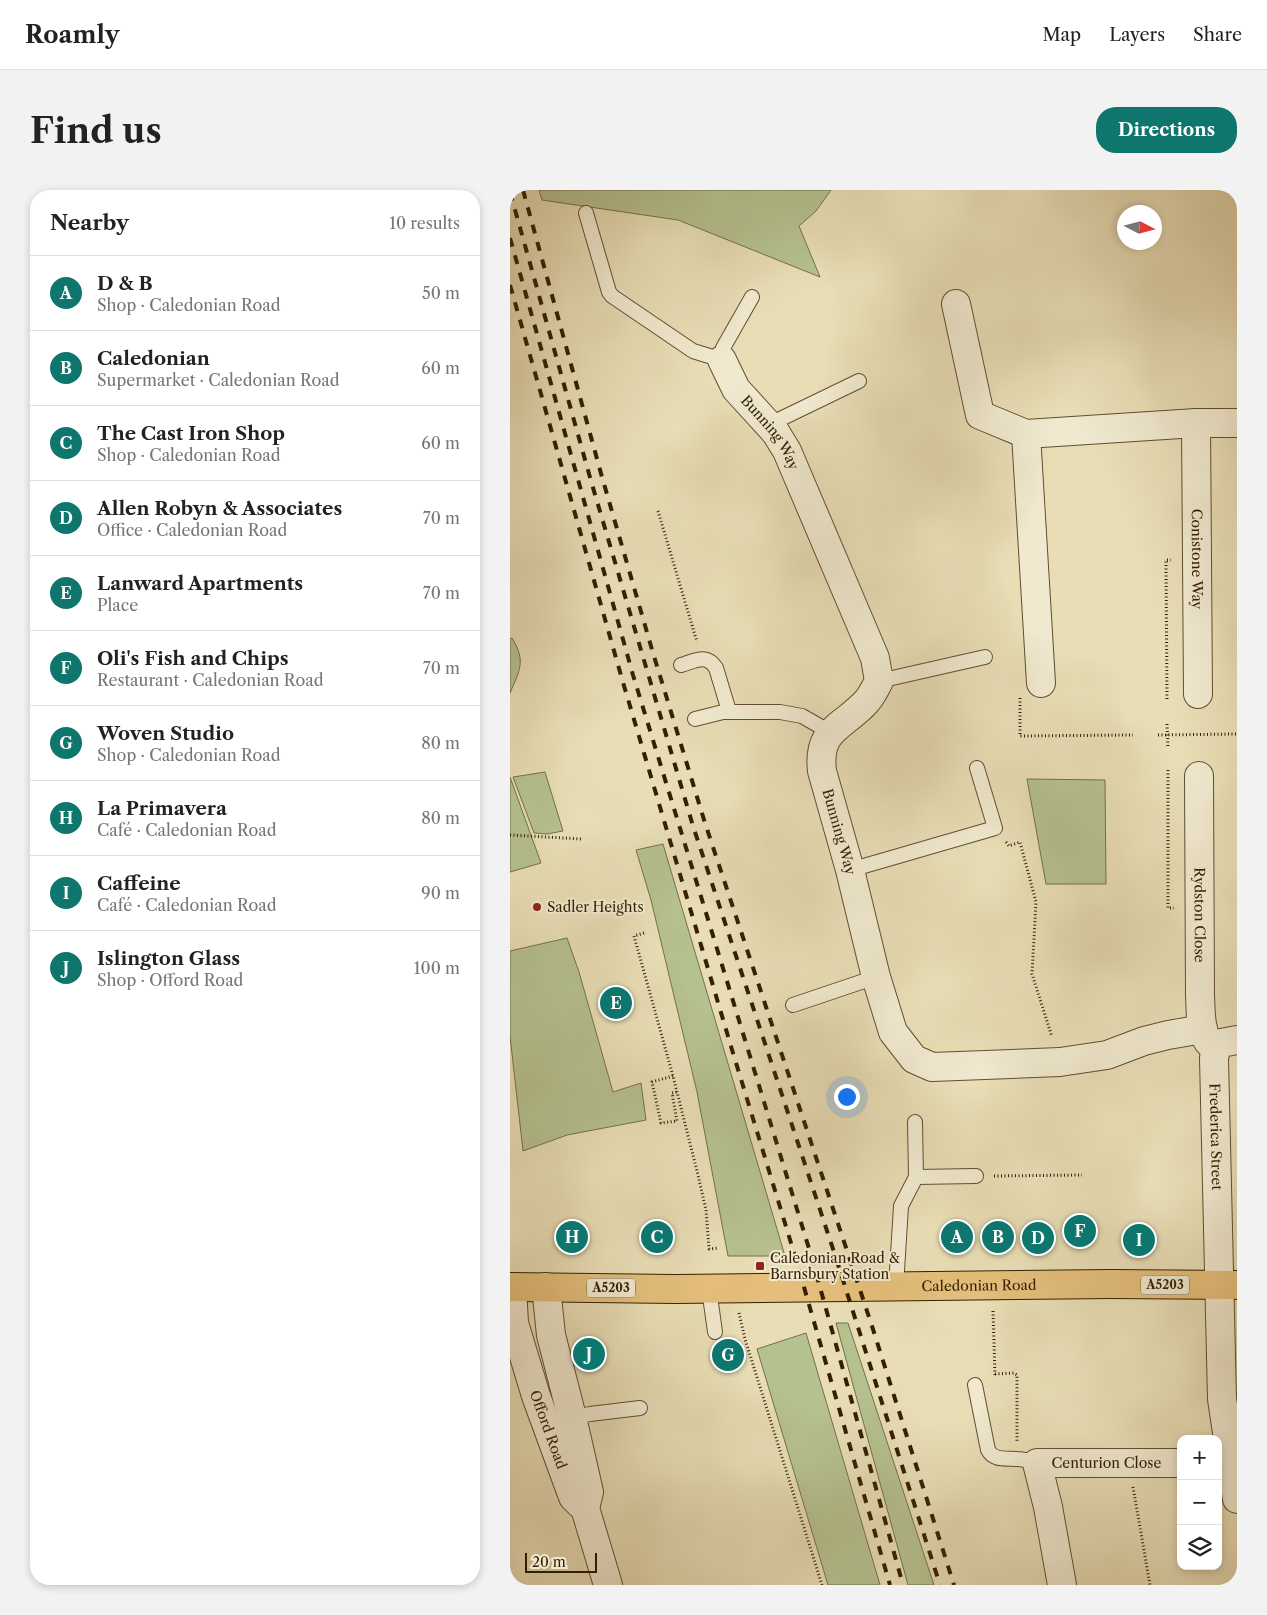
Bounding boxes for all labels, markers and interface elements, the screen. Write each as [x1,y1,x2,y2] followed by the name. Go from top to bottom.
[25,20,119,49] text: Roamly
[1043,24,1081,46] text: Map
[1109,24,1165,46] text: Layers
[1193,24,1242,46] text: Share
[1096,107,1237,153] button: Directions
[30,109,162,152] text: Find us
[1117,205,1162,250] north arrow
[50,210,129,235] text: Nearby
[389,213,460,233] text: 10 results
[97,272,153,295] text: D & B
[60,283,72,303] text: A
[422,283,460,303] text: 50 m
[97,295,281,315] text: Shop · Caledonian Road
[97,347,210,370] text: Caledonian
[60,358,72,378] text: B
[421,358,460,378] text: 60 m
[97,370,340,390] text: Supermarket · Caledonian Road
[737,391,803,473] street label: Bunning Way
[97,422,285,445] text: The Cast Iron Shop
[60,433,72,453] text: C
[421,433,460,453] text: 60 m
[97,445,281,465] text: Shop · Caledonian Road
[97,497,342,520] text: Allen Robyn & Associates
[59,508,73,528] text: D
[423,508,460,528] text: 70 m
[1188,509,1206,610] street label: Conistone Way
[97,520,287,540] text: Office · Caledonian Road
[97,572,303,595] text: Lanward Apartments
[60,583,72,603] text: E
[423,583,460,603] text: 70 m
[97,595,138,615] text: Place
[97,647,288,670] text: Oli's Fish and Chips
[61,658,71,678] text: F
[423,658,460,678] text: 70 m
[97,670,323,690] text: Restaurant · Caledonian Road
[97,722,234,745] text: Woven Studio
[59,733,73,753] text: G
[421,733,460,753] text: 80 m
[97,745,281,765] text: Shop · Caledonian Road
[818,787,860,877] street label: Bunning Way
[97,797,227,820] text: La Primavera
[59,808,73,828] text: H
[421,808,460,828] text: 80 m
[97,820,277,840] text: Café · Caledonian Road
[1190,867,1209,963] street label: Rydston Close
[97,872,181,895] text: Caffeine
[63,883,69,903] text: I
[421,883,460,903] text: 90 m
[97,895,277,915] text: Café · Caledonian Road
[547,898,644,916] place label: Sadler Heights
[531,901,543,913] marker: Sadler Heights
[97,947,240,970] text: Islington Glass
[63,958,69,978] text: J
[414,958,460,978] text: 100 m
[97,970,243,990] text: Shop · Offord Road
[600,984,632,1022] pin: E
[1206,1083,1226,1191] street label: Frederica Street
[834,1084,860,1110] your location
[1064,1212,1096,1250] pin: F
[556,1218,588,1256] pin: H
[641,1218,673,1256] pin: C
[941,1218,973,1256] pin: A
[982,1218,1014,1256] pin: B
[1022,1219,1054,1257] pin: D
[1123,1221,1155,1259] pin: I
[770,1249,901,1283] place label: Caledonian Road & Barnsbury Station
[754,1260,766,1272] marker: Caledonian Road & Barnsbury Station
[921,1276,1037,1295] street label: Caledonian Road
[1141,1276,1189,1294] road number: A5203
[587,1278,635,1298] road number: A5203
[573,1335,605,1373] pin: J
[712,1336,744,1374] pin: G
[526,1388,571,1472] street label: Offord Road
[1177,1435,1222,1570] map controls
[1177,1435,1222,1480] button: +
[1052,1454,1161,1472] street label: Centurion Close
[1177,1480,1222,1525] button: −
[1177,1525,1222,1570] button: layers
[525,1550,598,1573] scale bar
[532,1553,566,1571] text: 20 m

